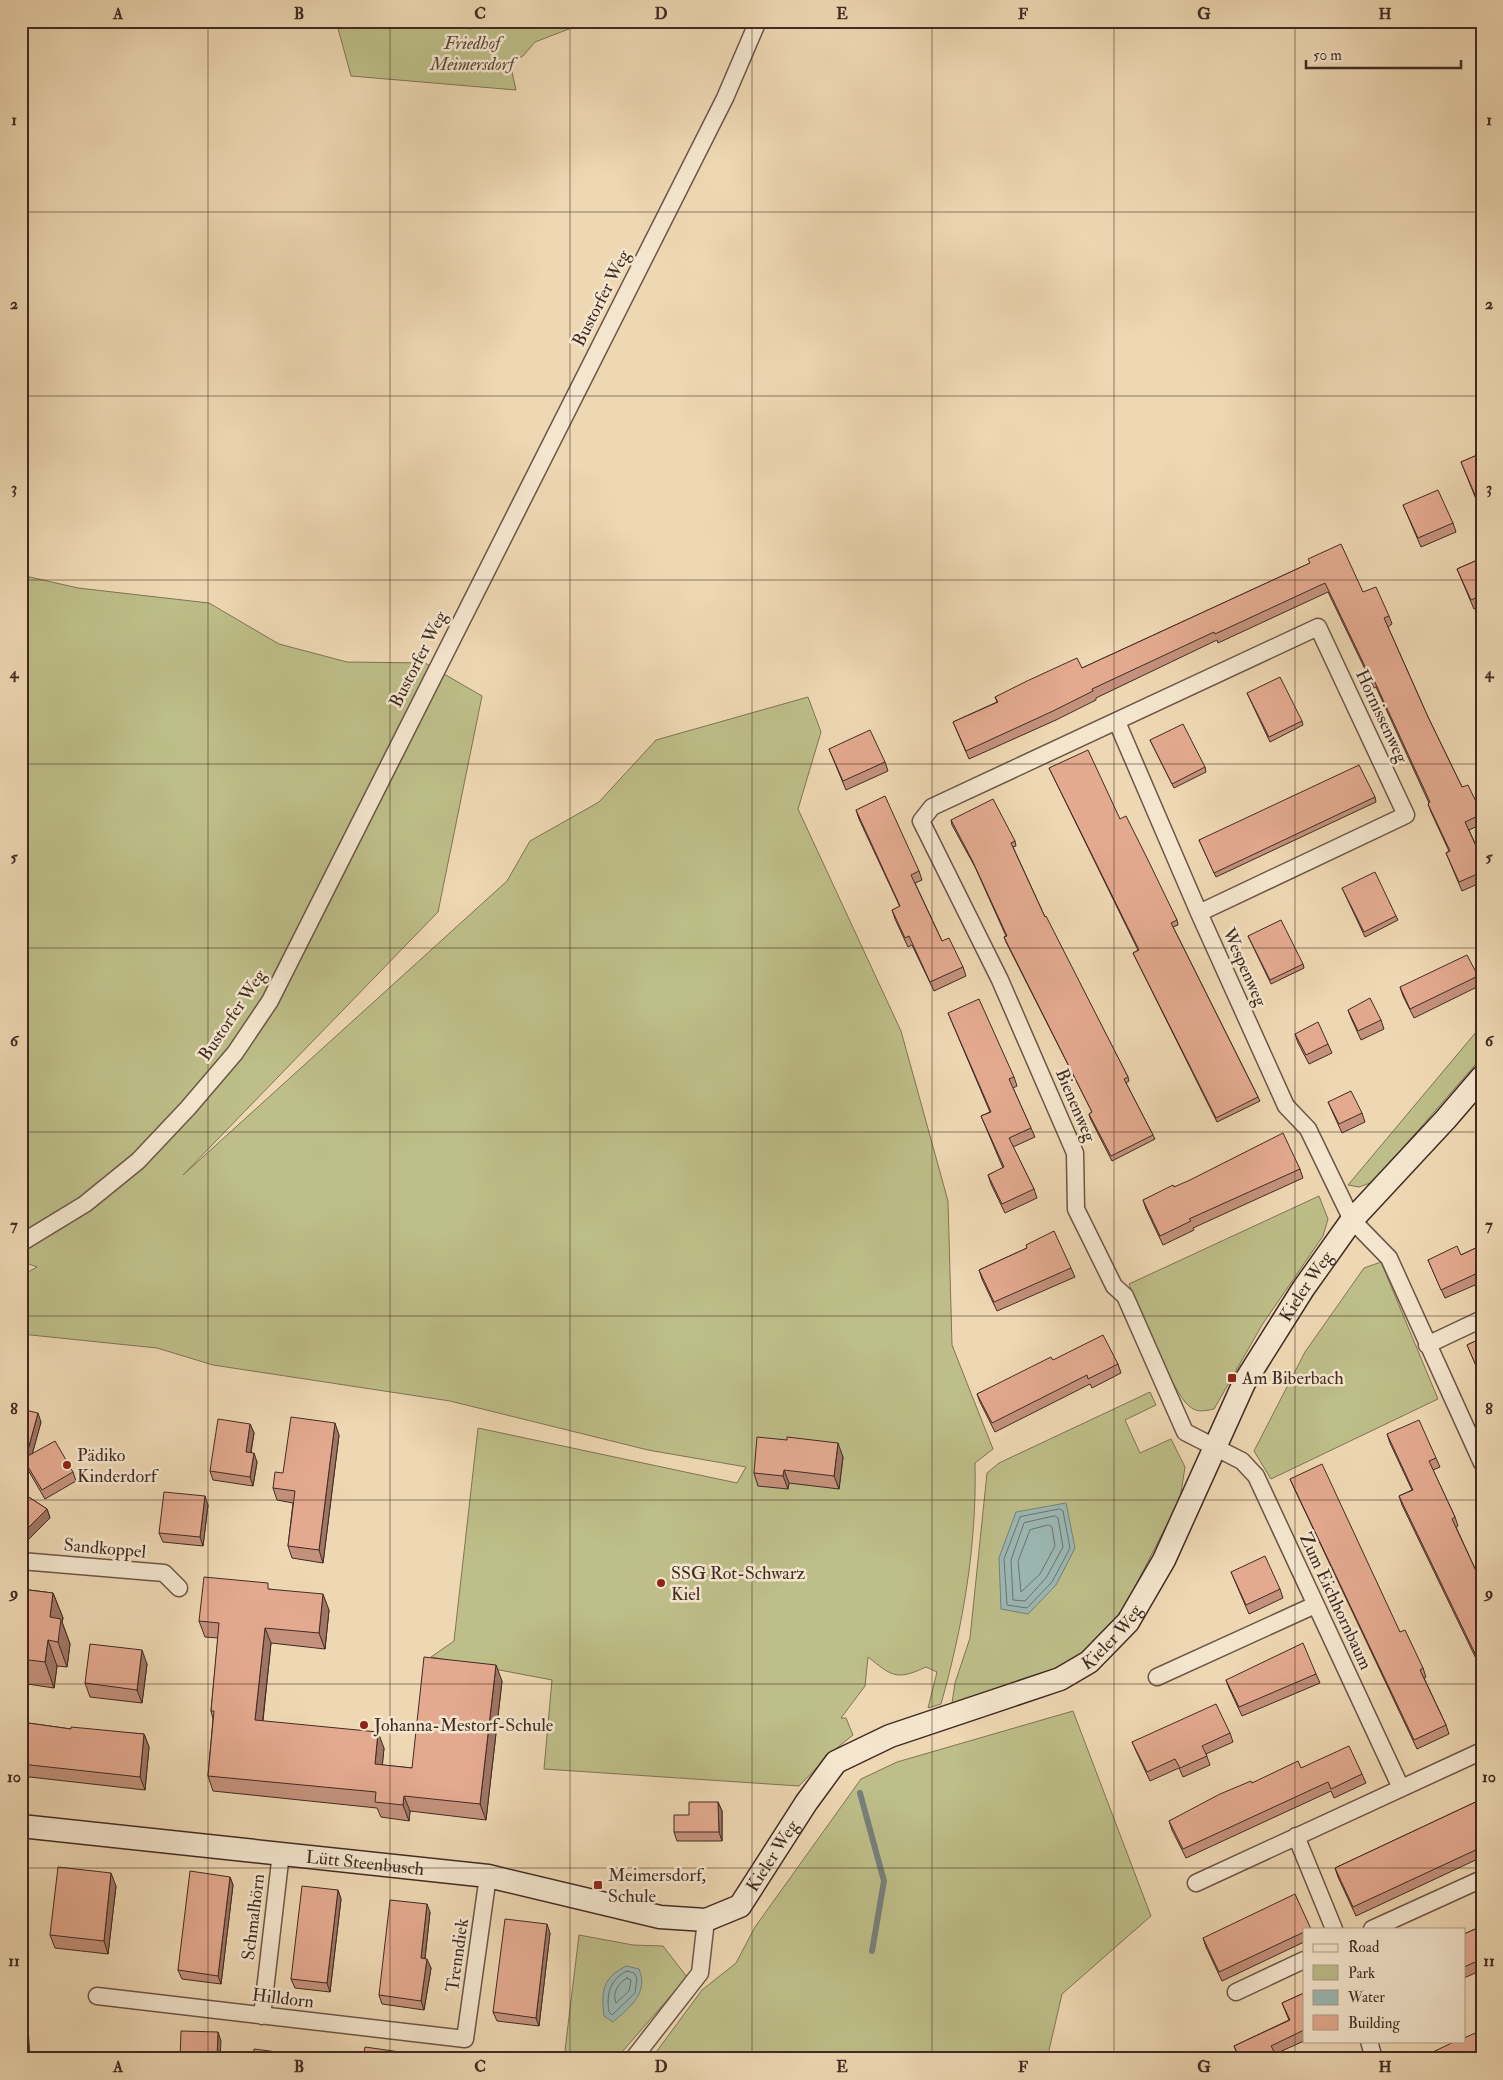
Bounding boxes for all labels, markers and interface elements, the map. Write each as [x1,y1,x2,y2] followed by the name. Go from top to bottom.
[112,4,124,24] text: A
[294,4,304,24] text: B
[474,4,486,24] text: C
[654,4,668,24] text: D
[836,4,848,24] text: E
[1018,4,1028,24] text: F
[1197,4,1211,24] text: G
[1378,4,1392,24] text: H
[429,32,519,76] park label: Friedhof Meimersdorf
[1306,38,1460,70] scale bar
[1313,46,1342,65] text: 50 m
[11,110,17,130] text: 1
[1486,110,1492,130] text: 1
[567,245,636,350] street label: Bustorfer Weg
[10,294,18,314] text: 2
[1485,294,1493,314] text: 2
[11,478,17,498] text: 3
[1486,478,1492,498] text: 3
[384,606,453,711] street label: Bustorfer Weg
[9,663,20,683] text: 4
[1484,663,1495,683] text: 4
[1350,666,1414,768] street label: Hornissenweg
[10,847,18,867] text: 5
[1485,847,1493,867] text: 5
[1217,924,1272,1011] street label: Wespenweg
[193,964,272,1065] street label: Bustorfer Weg
[10,1031,20,1051] text: 6
[1485,1031,1495,1051] text: 6
[1050,1065,1102,1146] street label: Bienenweg
[10,1215,18,1235] text: 7
[1485,1215,1493,1235] text: 7
[1274,1246,1339,1326] street label: Kieler Weg
[1241,1367,1344,1390] place label: Am Biberbach
[1226,1372,1238,1384] marker: Am Biberbach
[10,1399,18,1419] text: 8
[1485,1399,1493,1419] text: 8
[77,1444,160,1488] place label: Pädiko Kinderdorf
[61,1459,73,1471] marker: Pädiko Kinderdorf
[1294,1529,1377,1673] street label: Zum Eichhornbaum
[63,1533,148,1564] street label: Sandkoppel
[671,1562,805,1606] place label: SSG Rot-Schwarz Kiel
[655,1577,667,1589] marker: SSG Rot-Schwarz Kiel
[8,1583,18,1603] text: 9
[1483,1583,1493,1603] text: 9
[1078,1600,1148,1676] street label: Kieler Weg
[373,1714,554,1737] place label: Johanna-Mestorf-Schule
[358,1719,370,1731] marker: Johanna-Mestorf-Schule
[7,1767,21,1787] text: 10
[1482,1767,1496,1787] text: 10
[741,1815,805,1896] street label: Kieler Weg
[305,1846,426,1881] street label: Lütt Steenbusch
[608,1864,706,1908] place label: Meimersdorf, Schule
[237,1873,270,1962] street label: Schmalhörn
[592,1879,604,1891] marker: Meimersdorf, Schule
[441,1917,474,1993] street label: Trenndiek
[1303,1928,1466,2042] legend
[1348,1938,1380,1957] text: Road
[8,1951,20,1971] text: 11
[1483,1951,1495,1971] text: 11
[1348,1964,1375,1983] text: Park
[251,1983,315,2014] street label: Hilldorn
[1347,1988,1385,2007] text: Water
[1348,2014,1400,2033] text: Building
[112,2057,124,2077] text: A
[294,2057,304,2077] text: B
[474,2057,486,2077] text: C
[654,2057,668,2077] text: D
[836,2057,848,2077] text: E
[1018,2057,1028,2077] text: F
[1197,2057,1211,2077] text: G
[1378,2057,1392,2077] text: H

